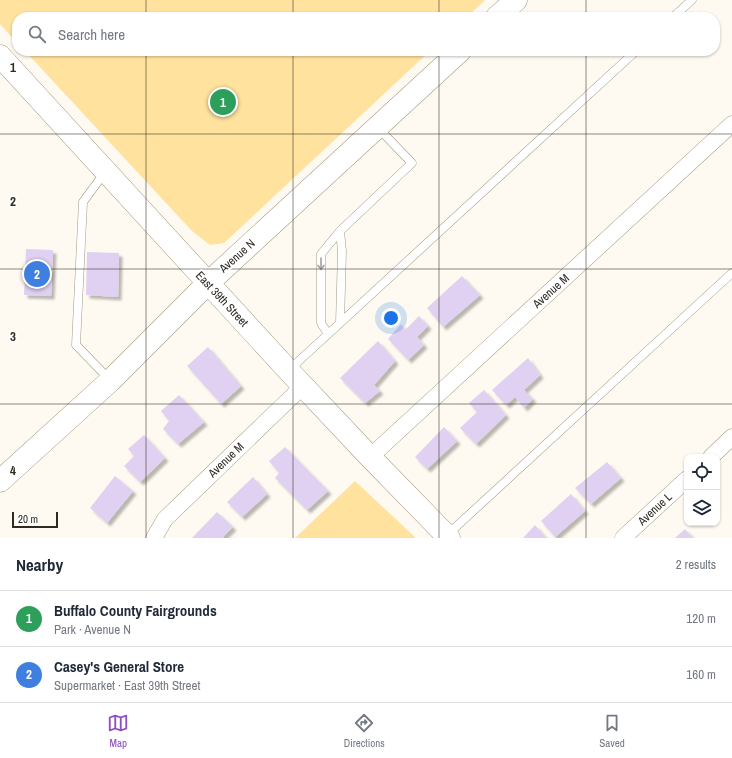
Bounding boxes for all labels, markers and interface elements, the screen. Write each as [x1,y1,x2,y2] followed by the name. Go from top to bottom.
[12,12,720,56] search box
[26,23,48,45] icon: search
[58,24,125,45] text: Search here
[10,59,16,76] text: 1
[210,87,236,117] pin: 1
[10,193,16,210] text: 2
[215,236,258,277] street label: Avenue N
[317,257,325,270] one-way arrow
[24,259,50,289] pin: 2
[192,268,252,330] street label: East 39th Street
[529,270,573,312] street label: Avenue M
[381,308,401,328] your location
[10,328,16,345] text: 3
[204,439,247,482] street label: Avenue M
[684,454,720,526] map controls
[684,454,720,490] button: locate
[10,462,16,479] text: 4
[634,489,676,530] street label: Avenue L
[684,490,720,526] button: layers
[12,510,58,529] scale bar
[18,512,38,526] text: 20 m
[16,553,63,576] text: Nearby
[676,556,716,573] text: 2 results
[54,600,217,621] text: Buffalo County Fairgrounds
[26,610,32,627] text: 1
[686,610,716,627] text: 120 m
[54,621,131,638] text: Park · Avenue N
[54,656,184,677] text: Casey's General Store
[26,666,32,683] text: 2
[686,666,716,683] text: 160 m
[54,677,200,694] text: Supermarket · East 39th Street
[107,712,129,750] tab: Map
[344,712,385,750] tab: Directions
[599,712,625,750] tab: Saved

